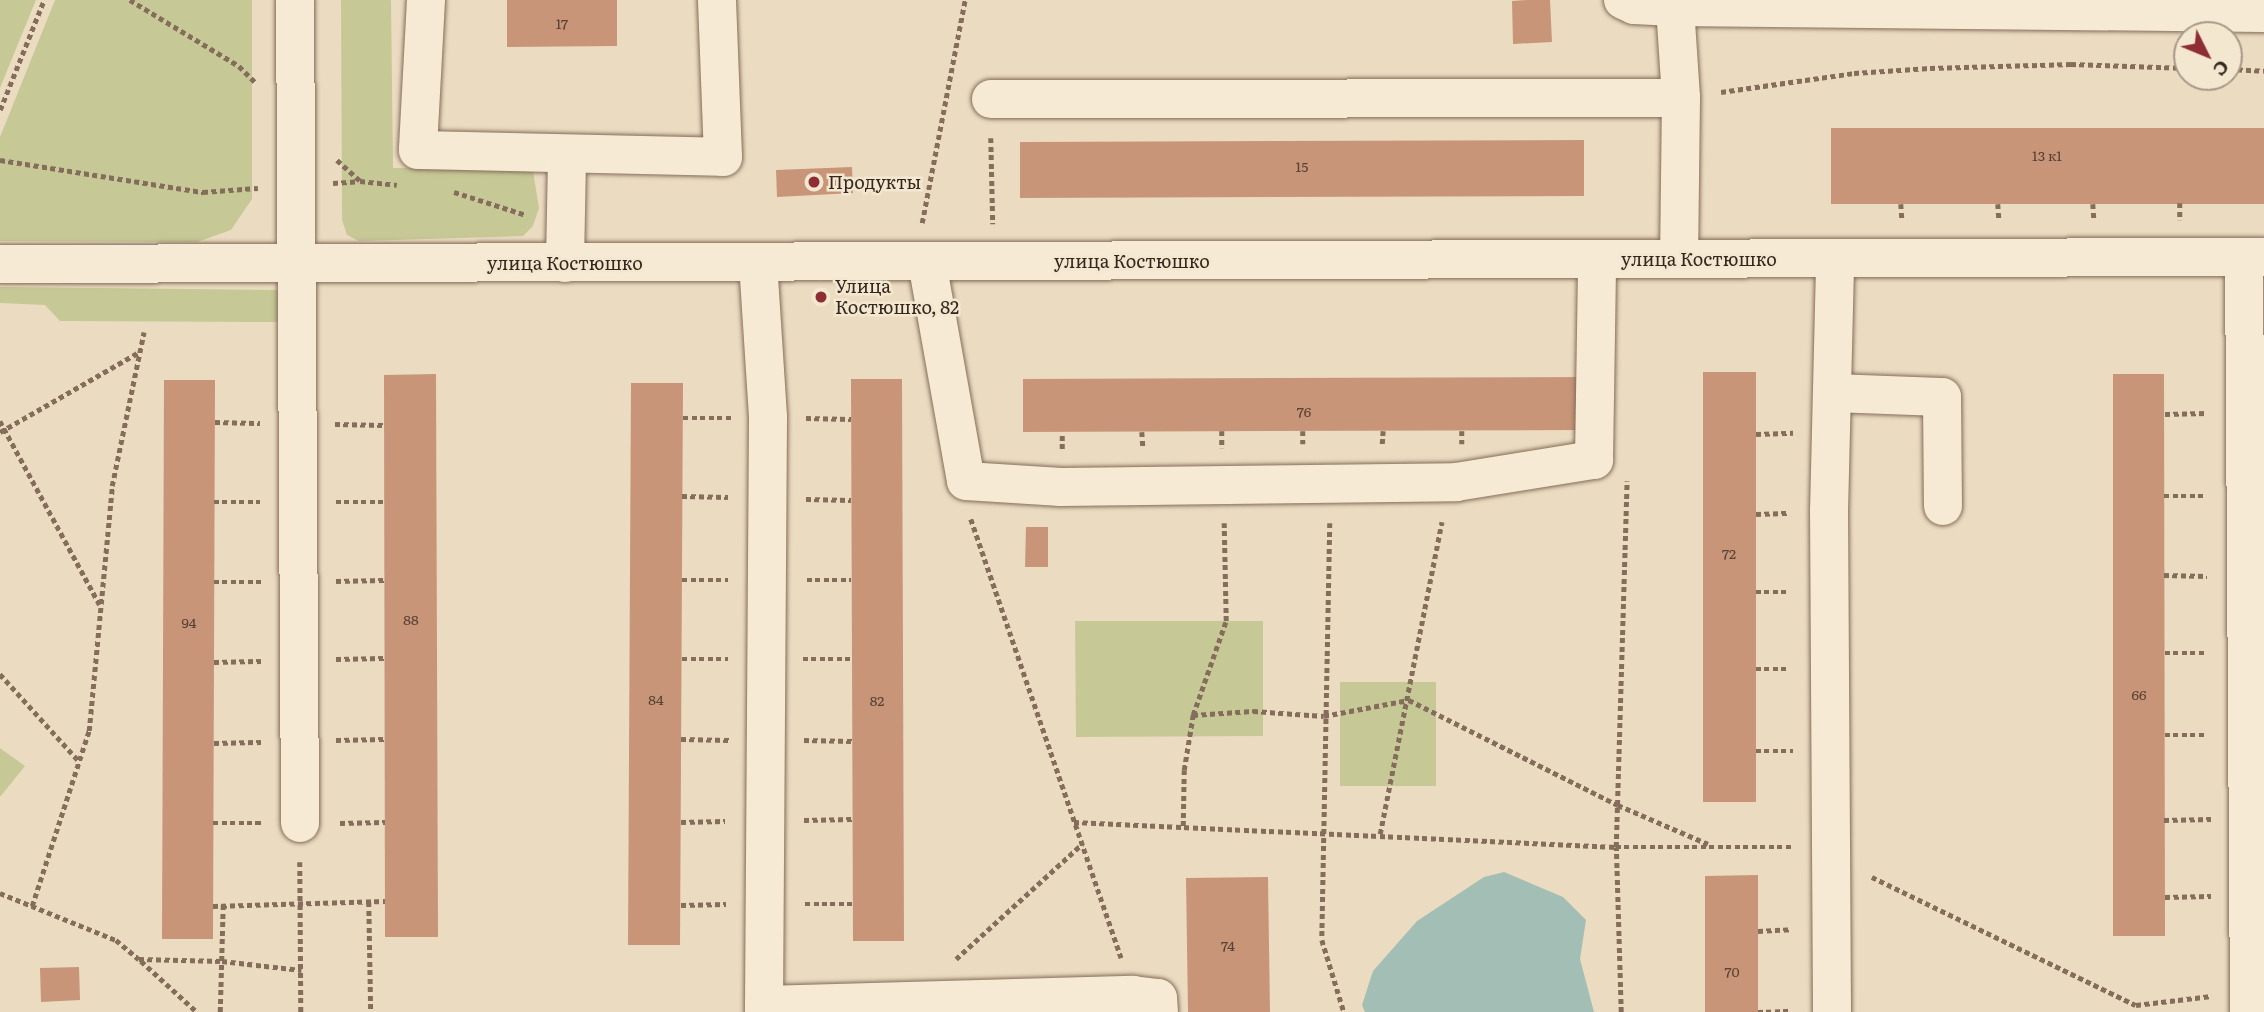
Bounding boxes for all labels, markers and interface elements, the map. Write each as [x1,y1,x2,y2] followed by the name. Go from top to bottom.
[556,15,568,31] house number: 17
[2173,21,2243,91] north arrow
[2207,54,2237,83] text: С
[2032,147,2062,163] house number: 13 к1
[1296,158,1308,174] house number: 15
[828,171,921,193] place label: Продукты
[806,174,822,190] marker: Продукты
[1621,248,1777,270] street label: улица Костюшко
[1054,250,1210,272] street label: улица Костюшко
[487,252,643,274] street label: улица Костюшко
[835,276,959,318] place label: Улица Костюшко, 82
[813,289,829,305] marker: Улица Костюшко, 82
[1297,403,1311,419] house number: 76
[1722,545,1736,561] house number: 72
[403,611,419,627] house number: 88
[181,614,197,630] house number: 94
[2131,686,2147,702] house number: 66
[648,691,664,707] house number: 84
[870,692,884,708] house number: 82
[1221,937,1235,953] house number: 74
[1724,963,1740,979] house number: 70

